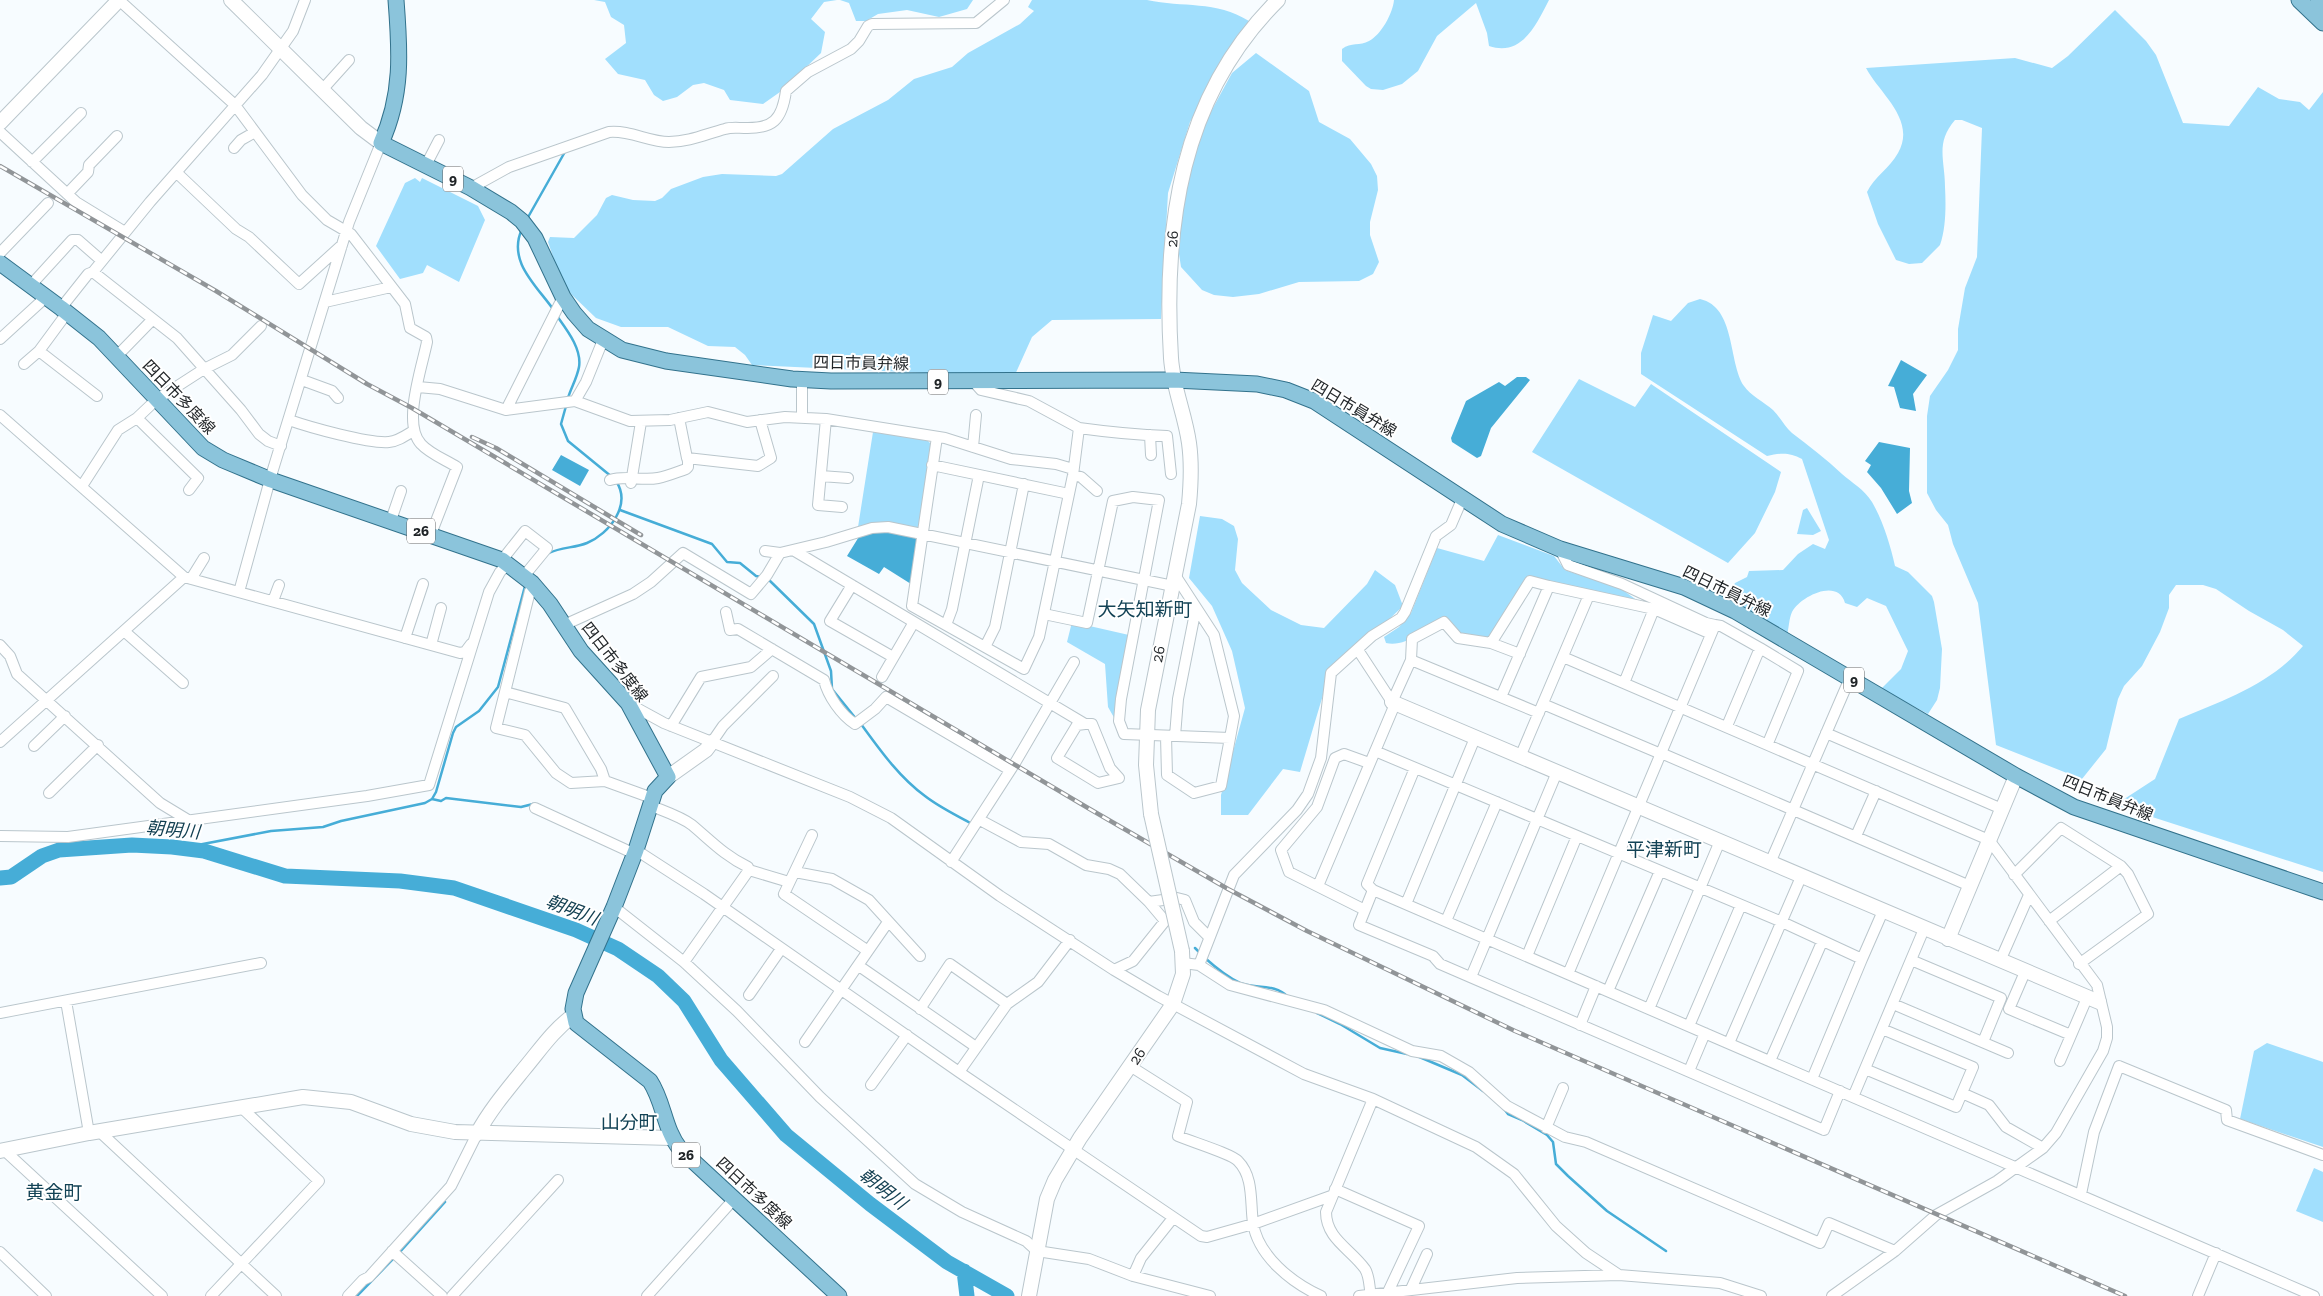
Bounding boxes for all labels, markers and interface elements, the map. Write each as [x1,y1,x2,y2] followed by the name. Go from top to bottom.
[443,166,463,192] road number: 9
[1162,230,1182,248] street label: 26
[813,353,909,373] street label: 四日市員弁線
[139,356,219,438] street label: 四日市多度線
[928,370,948,394] road number: 9
[1308,375,1400,441] street label: 四日市員弁線
[407,518,435,544] road number: 26
[1680,561,1774,621] street label: 四日市員弁線
[1097,598,1193,621] district label: 大矢知新町
[578,618,652,706] street label: 四日市多度線
[1147,644,1169,664] street label: 26
[1844,668,1864,692] road number: 9
[2060,771,2156,825] street label: 四日市員弁線
[145,817,203,843] water label: 朝明川
[1626,838,1702,861] district label: 平津新町
[543,890,603,931] water label: 朝明川
[1124,1044,1150,1068] street label: 26
[600,1111,658,1134] district label: 山分町
[672,1142,700,1168] road number: 26
[712,1153,796,1233] street label: 四日市多度線
[855,1164,913,1216] water label: 朝明川
[25,1181,83,1204] district label: 黄金町

